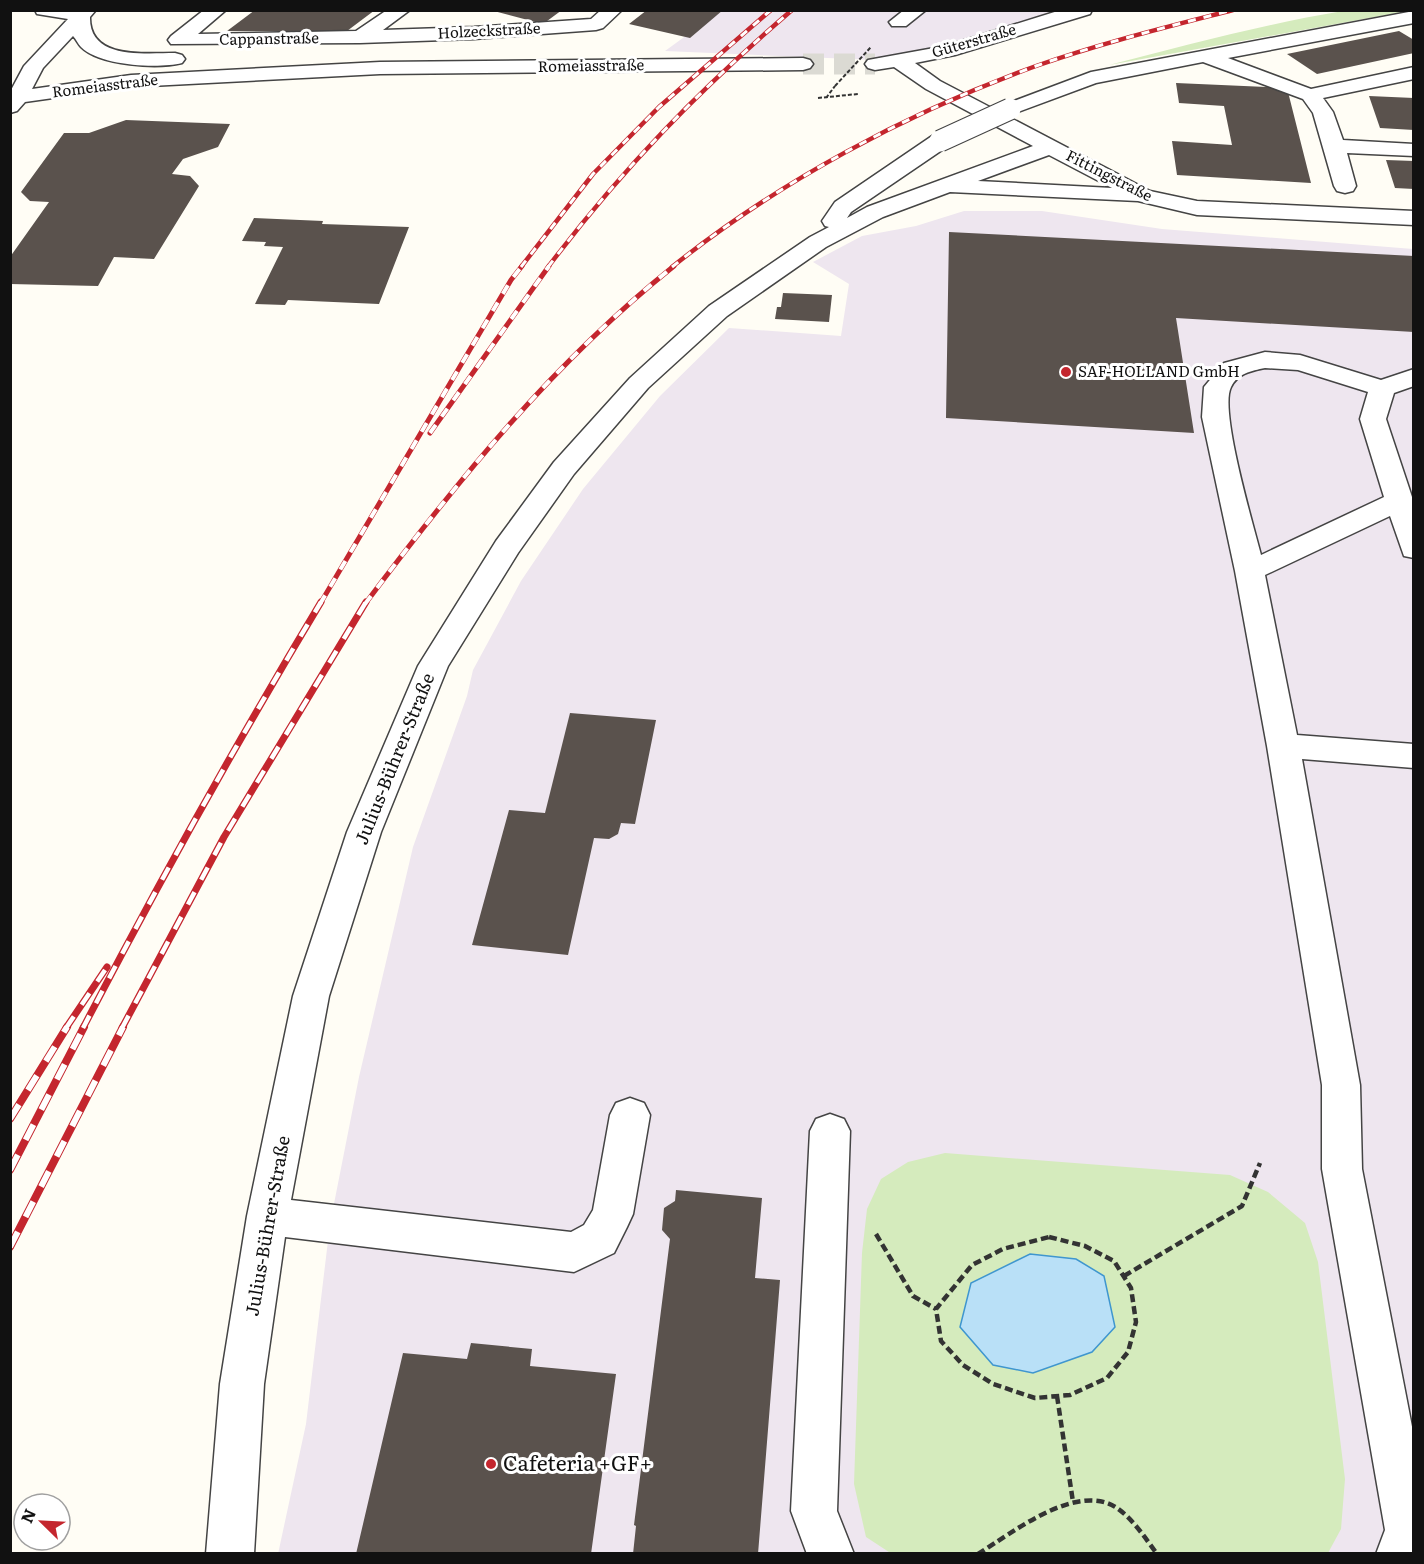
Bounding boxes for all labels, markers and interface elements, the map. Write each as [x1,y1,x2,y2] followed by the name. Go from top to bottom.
[437,15,541,44] street label: Holzeckstraße
[929,17,1019,63] street label: Güterstraße
[219,25,319,50] street label: Cappanstraße
[538,52,645,77] street label: Romeiasstraße
[51,67,159,102] street label: Romeiasstraße
[1062,143,1157,206] street label: Fittingstraße
[1078,359,1240,382] place label: SAF-HOLLAND GmbH
[1059,365,1073,379] marker: SAF-HOLLAND GmbH
[347,669,440,848] street label: Julius-Bührer-Straße
[237,1133,296,1318] street label: Julius-Bührer-Straße
[503,1446,652,1477] place label: Cafeteria +GF+
[484,1457,498,1471] marker: Cafeteria +GF+
[12,1492,72,1552] north arrow
[14,1504,41,1527] text: N

